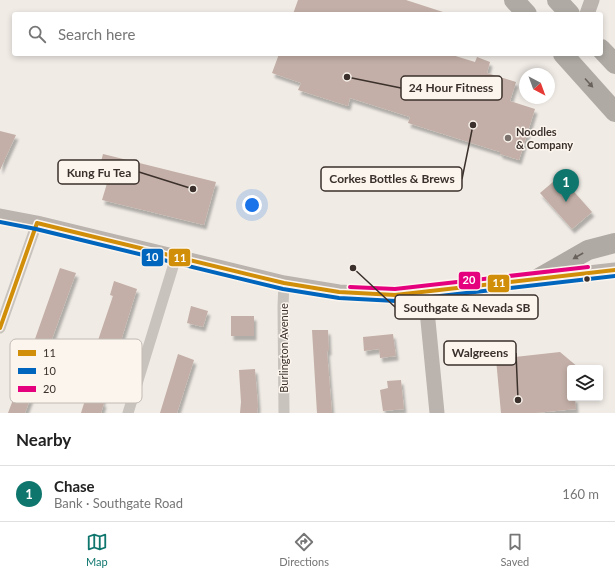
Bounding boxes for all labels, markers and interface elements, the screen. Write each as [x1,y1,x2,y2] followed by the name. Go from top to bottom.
[12,12,603,56] search box
[26,23,48,45] icon: search
[58,25,135,43] text: Search here
[519,68,555,104] north arrow
[401,76,502,100] callout: 24 Hour Fitness
[584,78,594,88] one-way arrow
[409,80,493,95] text: 24 Hour Fitness
[516,125,573,151] place label: Noodles & Company
[503,133,513,143] marker: Noodles & Company
[58,160,139,184] callout: Kung Fu Tea
[67,165,131,180] text: Kung Fu Tea
[321,167,462,191] callout: Corkes Bottles & Brews
[553,169,579,202] pin: 1
[329,171,455,186] text: Corkes Bottles & Brews
[242,195,262,215] your location
[141,248,164,267] line badge: 10
[168,248,191,267] line badge: 11
[146,250,159,263] text: 10
[174,251,186,264] text: 11
[572,252,584,259] one-way arrow
[458,271,481,290] line badge: 20
[463,273,476,286] text: 20
[487,274,510,293] line badge: 11
[582,274,592,284] unlabelled marker
[493,276,505,289] text: 11
[395,295,538,319] callout: Southgate & Nevada SB
[403,300,531,315] text: Southgate & Nevada SB
[277,303,290,393] street label: Burlington Avenue
[10,339,142,403] legend
[444,341,516,365] callout: Walgreens
[452,345,508,360] text: Walgreens
[43,346,56,359] text: 11
[43,364,56,377] text: 10
[567,365,603,401] map controls
[567,365,603,401] button: layers
[43,382,56,395] text: 20
[16,429,71,450] text: Nearby
[54,477,95,495] text: Chase
[25,486,33,502] text: 1
[562,486,599,502] text: 160 m
[54,495,183,511] text: Bank · Southgate Road
[86,531,108,568] tab: Map
[279,531,329,568] tab: Directions
[500,531,529,568] tab: Saved

